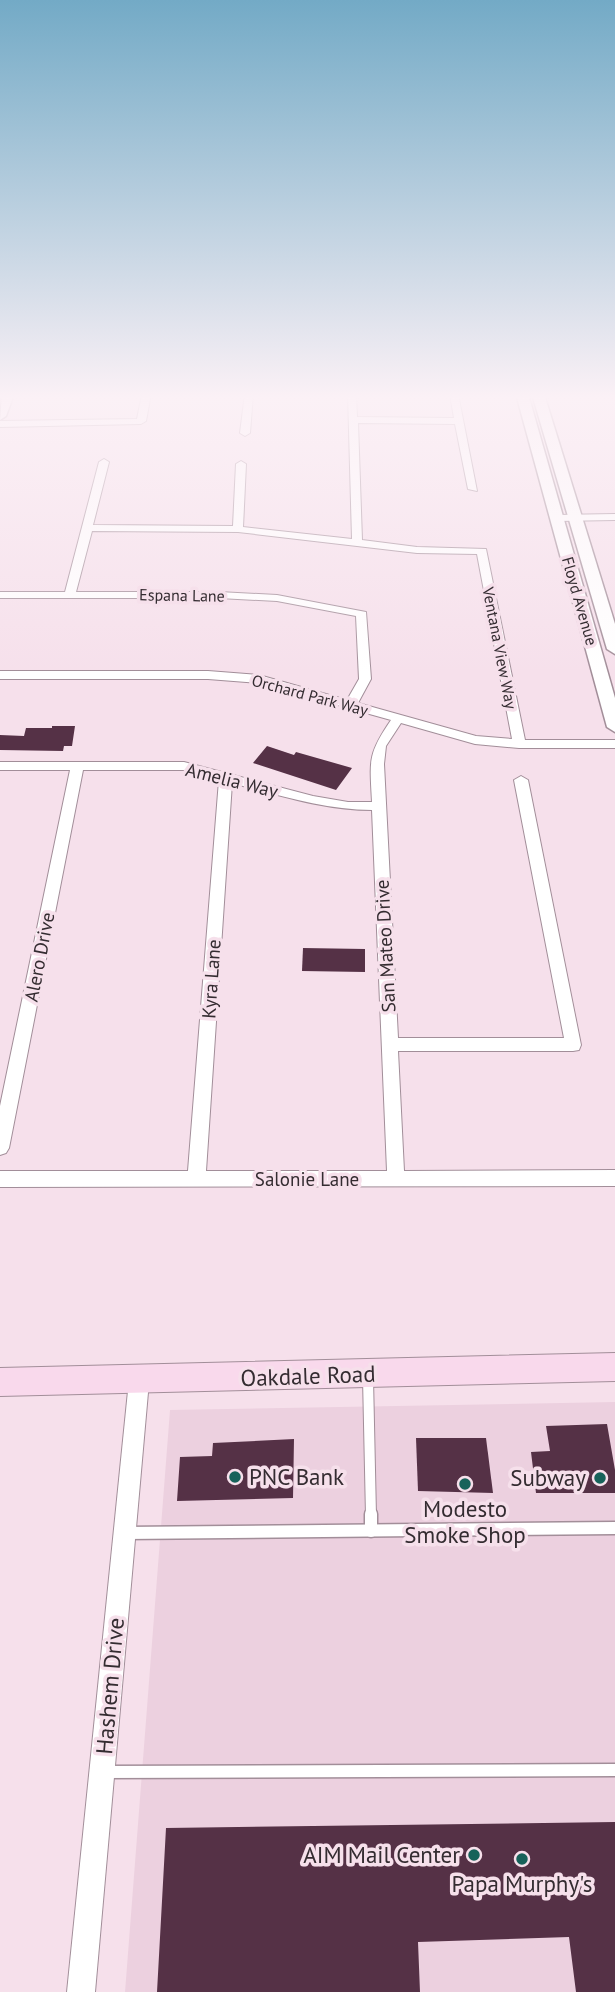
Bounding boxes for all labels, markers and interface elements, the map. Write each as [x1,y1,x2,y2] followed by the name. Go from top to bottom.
[558,554,602,648] street label: Floyd Avenue
[139,584,225,606] street label: Espana Lane
[478,584,522,711] street label: Ventana View Way
[250,670,371,720] street label: Orchard Park Way
[183,757,281,803] street label: Amelia Way
[370,879,400,1013] street label: San Mateo Drive
[19,910,59,1004] street label: Alero Drive
[196,939,226,1019] street label: Kyra Lane
[255,1167,359,1191] street label: Salonie Lane
[240,1359,376,1392] street label: Oakdale Road
[249,1462,344,1491] place label: PNC Bank
[510,1463,586,1492] place label: Subway
[227,1469,243,1485] marker: PNC Bank
[592,1470,608,1486] marker: Subway
[457,1476,473,1492] marker: Modesto Smoke Shop
[404,1494,526,1549] place label: Modesto Smoke Shop
[89,1616,130,1756] street label: Hashem Drive
[303,1840,460,1869] place label: AIM Mail Center
[466,1847,482,1863] marker: AIM Mail Center
[514,1851,530,1867] marker: Papa Murphy's
[452,1869,592,1898] place label: Papa Murphy's

